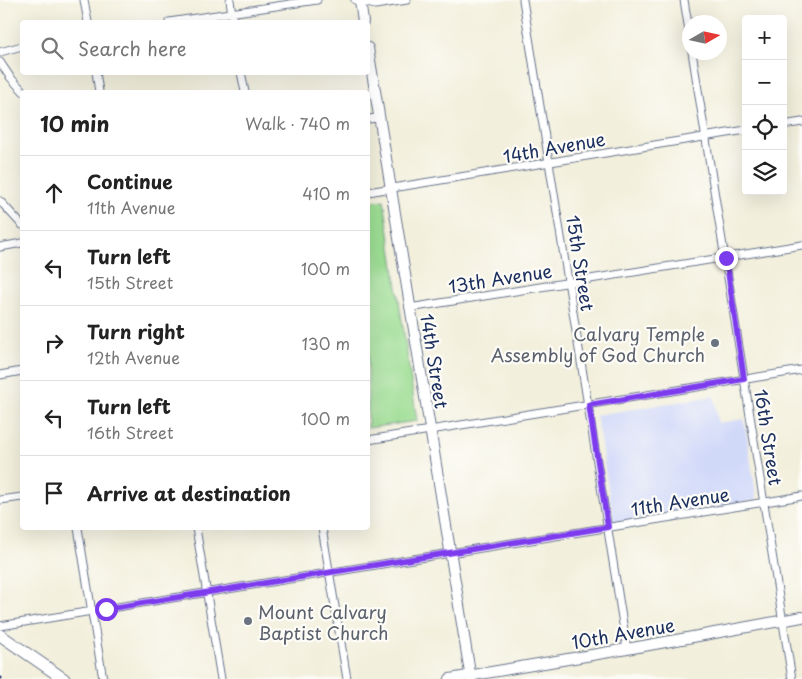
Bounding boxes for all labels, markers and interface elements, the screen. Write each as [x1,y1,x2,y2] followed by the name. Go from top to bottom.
[682,15,727,60] north arrow
[742,15,787,195] map controls
[742,15,787,60] button: +
[20,20,370,75] search box
[38,34,66,62] icon: search
[78,34,187,62] text: Search here
[742,60,787,105] button: −
[742,105,787,150] button: locate
[40,107,110,139] text: 10 min
[245,111,350,135] text: Walk · 740 m
[501,125,608,169] street label: 14th Avenue
[742,150,787,195] button: layers
[87,167,173,195] text: Continue
[40,179,68,207] icon: ahead
[302,181,350,205] text: 410 m
[87,195,175,219] text: 11th Avenue
[560,213,602,313] street label: 15th Street
[87,242,171,270] text: Turn left
[715,247,738,270] route end
[40,254,68,282] icon: left
[301,256,350,280] text: 100 m
[446,256,554,300] street label: 13th Avenue
[87,270,173,294] text: 15th Street
[414,312,456,410] street label: 14th Street
[87,317,185,345] text: Turn right
[491,320,705,368] place label: Calvary Temple Assembly of God Church
[40,329,68,357] icon: right
[302,331,350,355] text: 130 m
[709,337,721,349] marker: Calvary Temple Assembly of God Church
[87,345,180,369] text: 12th Avenue
[748,387,790,487] street label: 16th Street
[87,392,171,420] text: Turn left
[40,404,68,432] icon: left
[301,406,350,430] text: 100 m
[87,420,173,444] text: 16th Street
[40,479,68,507] icon: arrive
[87,479,291,507] text: Arrive at destination
[629,480,731,522] street label: 11th Avenue
[95,598,118,621] route start
[258,598,388,646] place label: Mount Calvary Baptist Church
[569,611,677,655] street label: 10th Avenue
[242,615,254,627] marker: Mount Calvary Baptist Church

